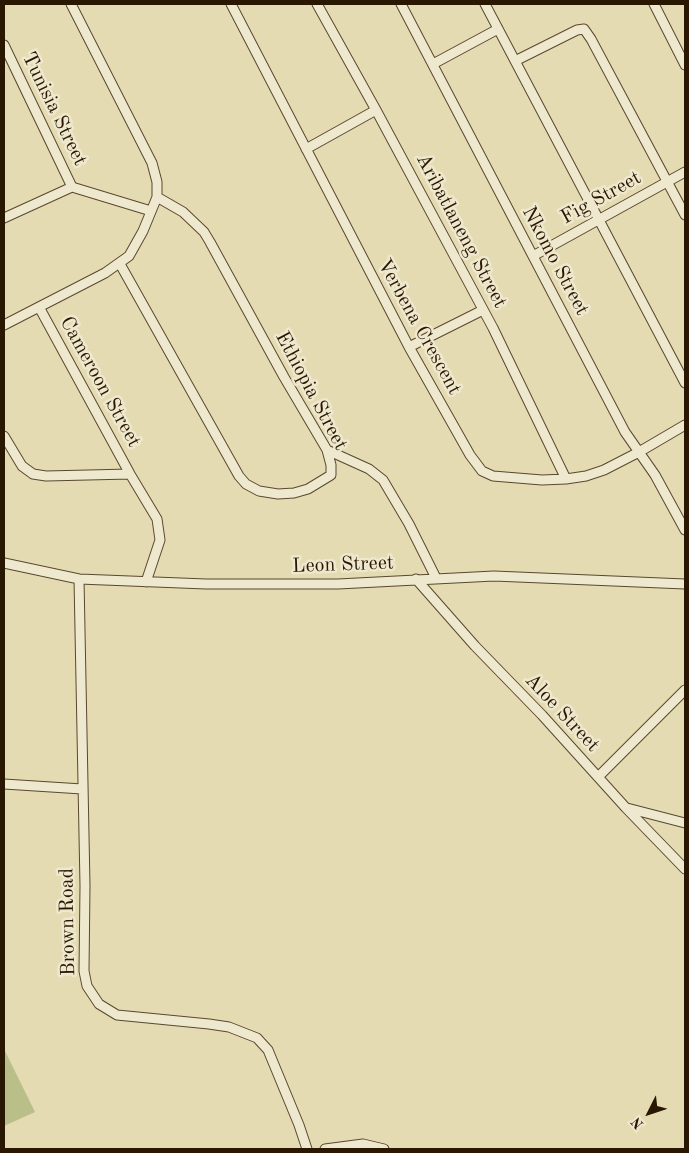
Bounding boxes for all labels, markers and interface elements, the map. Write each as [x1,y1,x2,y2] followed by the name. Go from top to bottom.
[16,48,92,170] street label: Tunisia Street
[410,150,512,312] street label: Aribatlaneng Street
[557,166,645,230] street label: Fig Street
[516,202,594,320] street label: Nkomo Street
[372,255,466,399] street label: Verbena Crescent
[54,312,146,452] street label: Cameroon Street
[270,327,352,455] street label: Ethiopia Street
[292,551,394,579] street label: Leon Street
[520,669,604,757] street label: Aloe Street
[55,868,81,976] street label: Brown Road
[624,1088,674,1138] north arrow
[629,1114,646,1131] text: N

